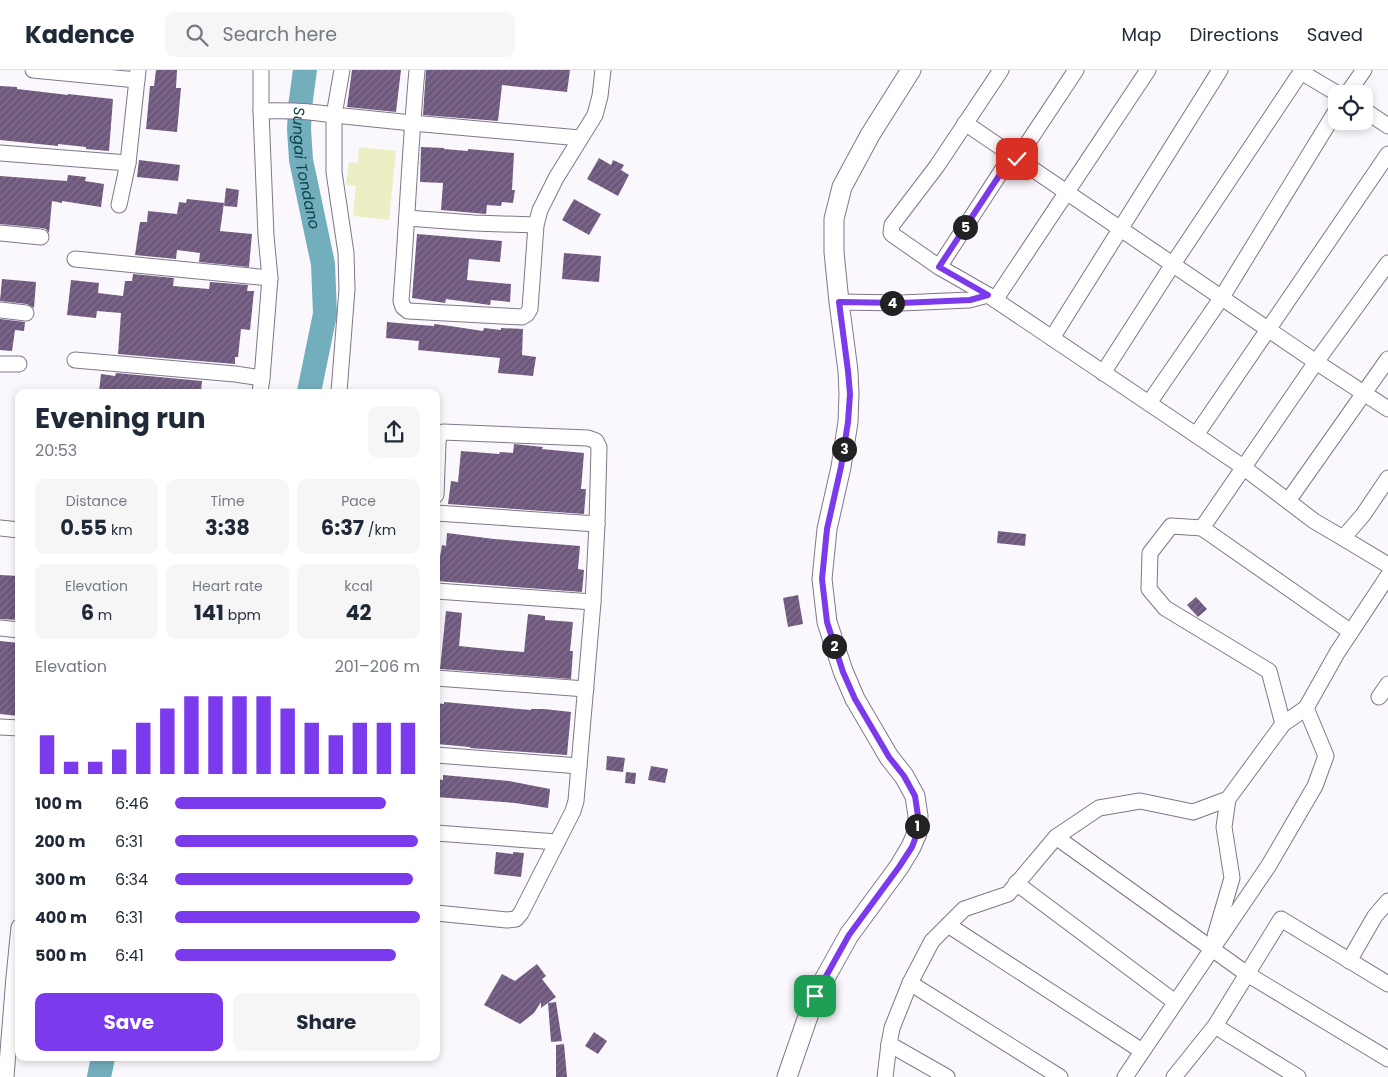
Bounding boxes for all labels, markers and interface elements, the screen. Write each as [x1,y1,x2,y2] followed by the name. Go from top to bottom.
[165,12,515,57] search box
[25,18,135,51] text: Kadence
[183,21,211,49] icon: search
[223,21,337,48] text: Search here
[1122,22,1161,47] text: Map
[1189,22,1279,47] text: Directions
[1307,22,1363,47] text: Saved
[1328,85,1373,130] map controls
[1328,85,1373,130] button: locate
[288,107,326,231] water label: Sungai Tondano
[996,138,1038,180] pin
[1003,145,1031,173] icon: check
[952,214,978,240] pin: 5
[961,217,970,237] text: 5
[880,290,904,316] pin: 4
[888,293,897,313] text: 4
[35,399,206,438] text: Evening run
[368,406,420,458] button: share
[832,436,856,462] pin: 3
[35,439,77,462] text: 20:53
[840,439,849,459] text: 3
[66,491,127,511] text: Distance
[210,491,245,511] text: Time
[341,491,376,511] text: Pace
[60,513,107,542] text: 0.55
[205,513,250,542] text: 3:38
[321,513,364,542] text: 6:37
[107,520,133,540] text: km
[364,520,396,540] text: /km
[65,576,128,596] text: Elevation
[192,576,263,596] text: Heart rate
[344,576,373,596] text: kcal
[81,598,94,627] text: 6
[194,598,224,627] text: 141
[345,598,372,627] text: 42
[94,605,112,625] text: m
[224,605,261,625] text: bpm
[822,634,846,658] pin: 2
[831,636,839,656] text: 2
[35,655,107,678] text: Elevation
[335,655,420,678] text: 201–206 m
[35,792,82,815] text: 100 m
[115,792,149,815] text: 6:46
[904,814,930,838] pin: 1
[915,816,920,836] text: 1
[35,830,85,853] text: 200 m
[115,830,143,853] text: 6:31
[35,868,86,891] text: 300 m
[115,868,148,891] text: 6:34
[35,906,87,929] text: 400 m
[115,906,143,929] text: 6:31
[35,944,87,967] text: 500 m
[115,944,144,967] text: 6:41
[794,975,836,1017] pin
[801,982,829,1010] icon: arrive
[35,993,223,1051] button: Save
[233,993,420,1051] button: Share

